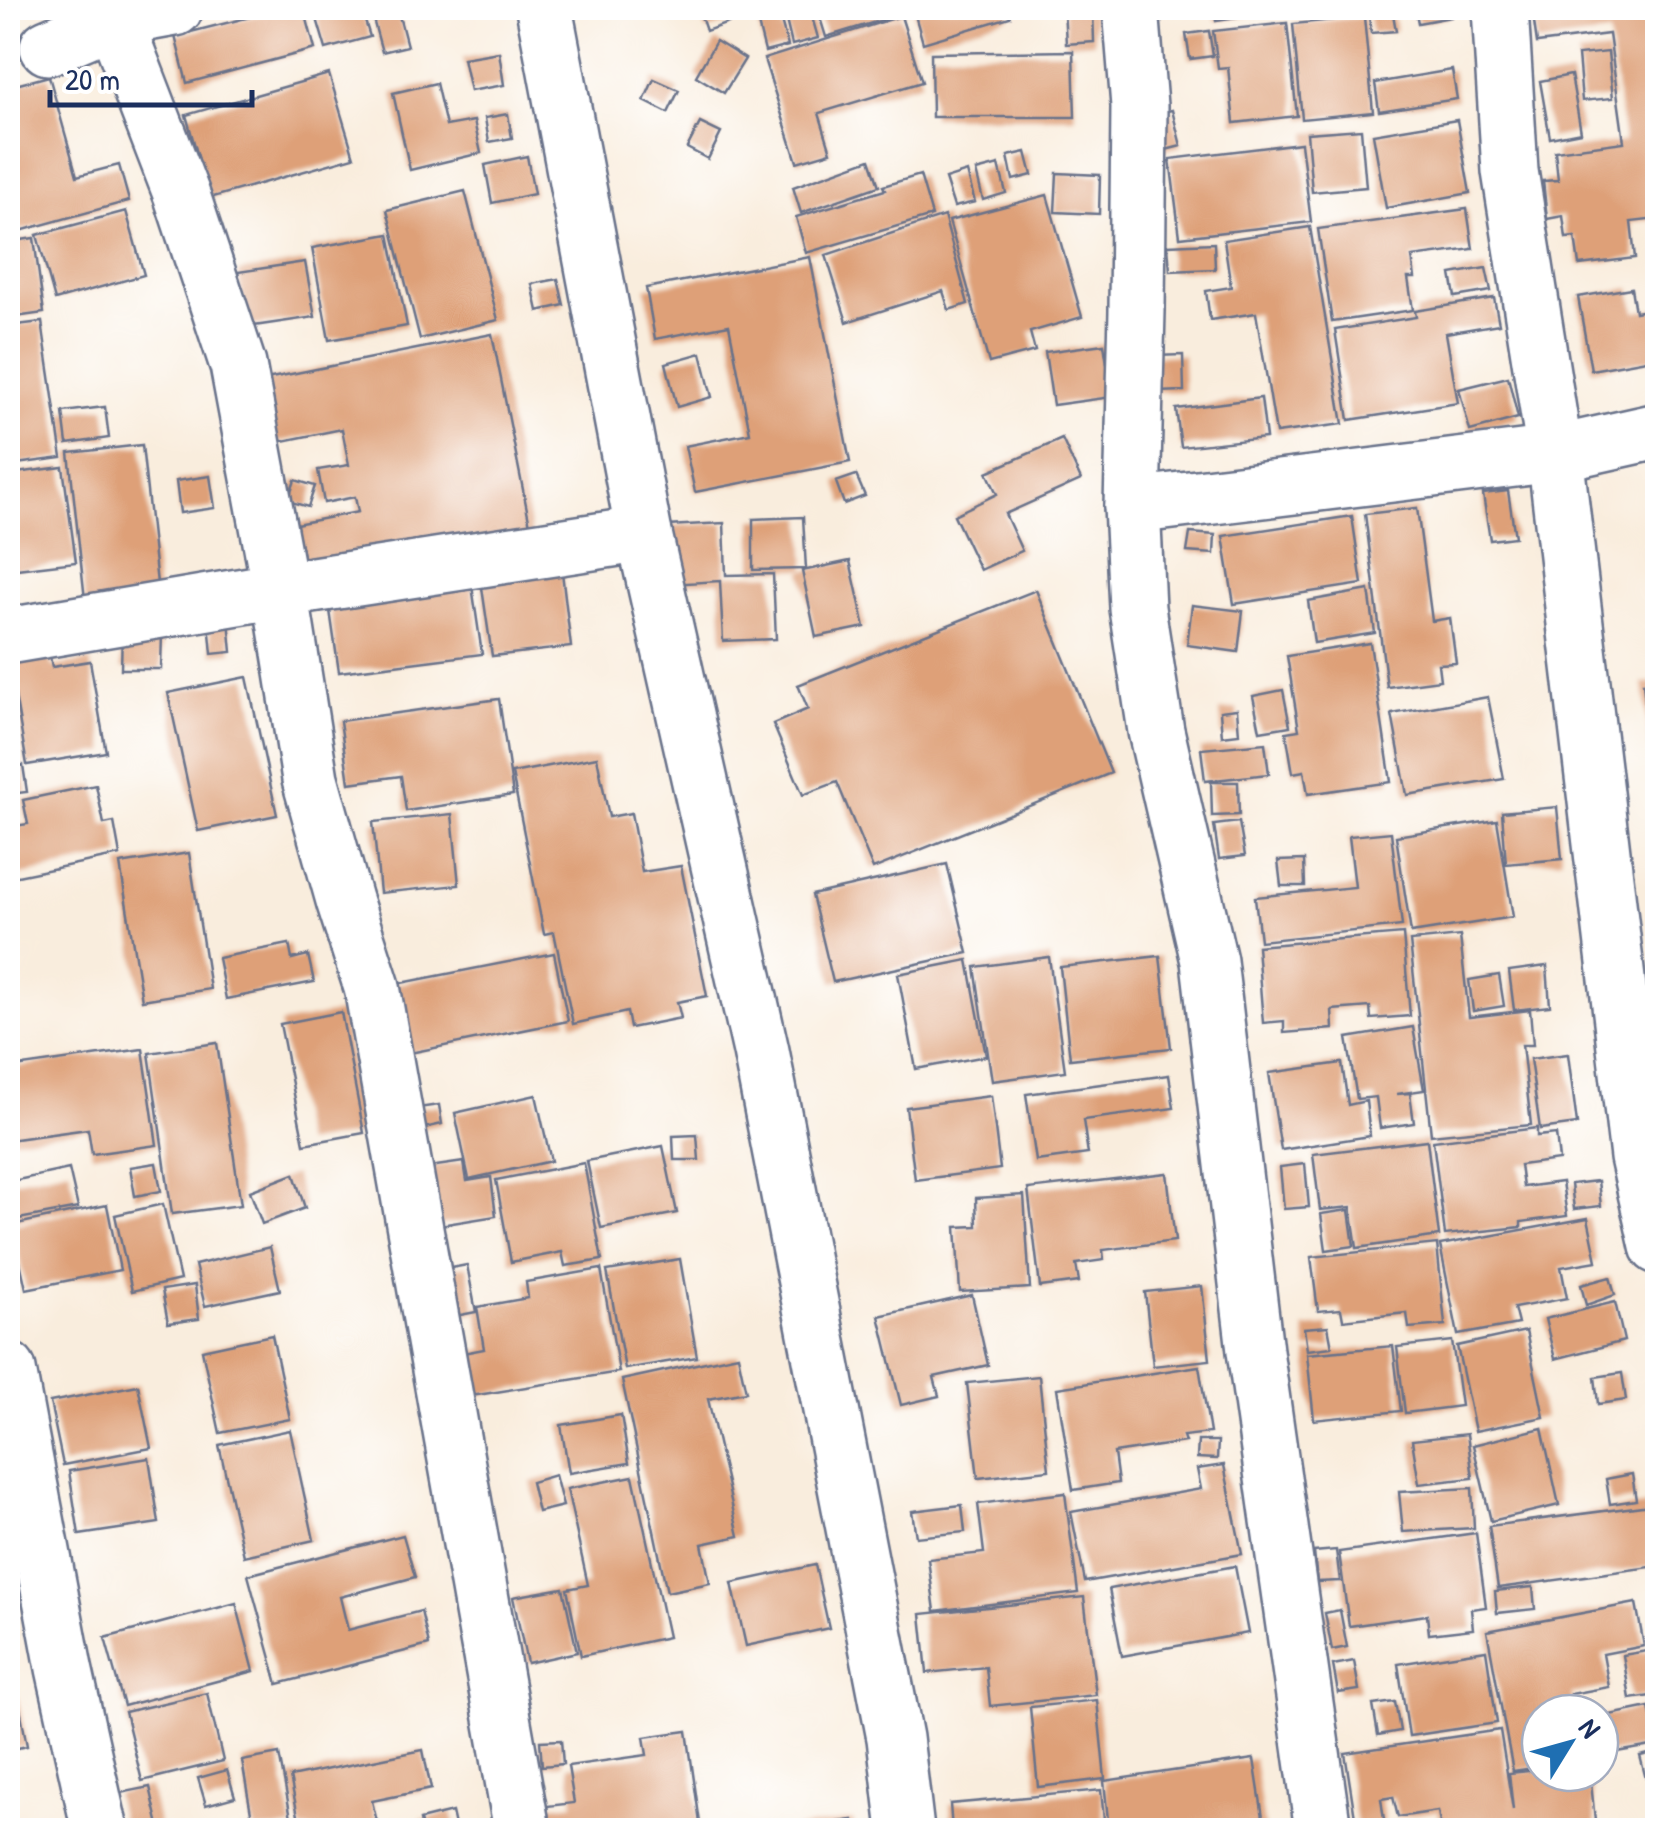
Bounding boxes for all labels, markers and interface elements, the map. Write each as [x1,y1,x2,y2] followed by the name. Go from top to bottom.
[50,45,252,107] scale bar
[65,59,120,99] text: 20 m
[1520,1693,1620,1793] north arrow
[1570,1711,1610,1745] text: N

